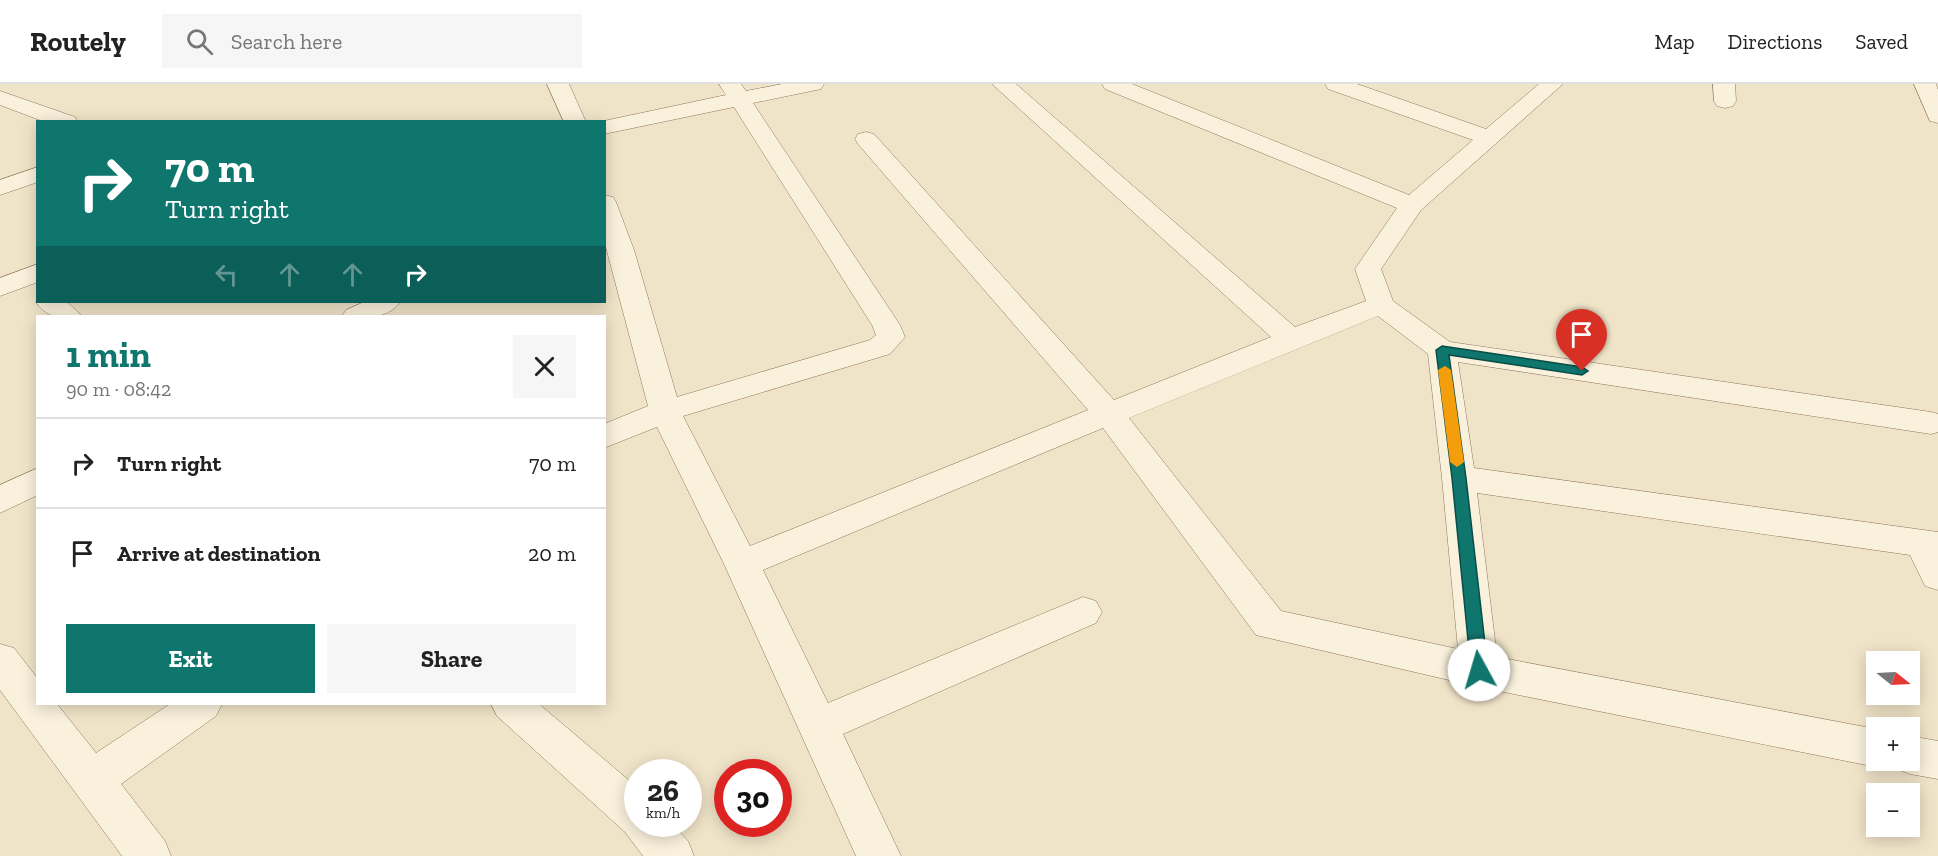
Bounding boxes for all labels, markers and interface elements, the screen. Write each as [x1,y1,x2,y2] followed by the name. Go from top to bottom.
[162,14,582,68] search box
[30,25,126,58] text: Routely
[183,25,216,58] icon: search
[231,28,342,55] text: Search here
[1655,29,1695,54] text: Map
[1728,29,1822,54] text: Directions
[1855,29,1908,54] text: Saved
[165,142,255,193] text: 70 m
[66,144,144,222] icon: right
[165,193,289,225] text: Turn right
[210,258,243,291] icon: left
[273,258,306,291] icon: ahead
[336,258,369,291] icon: ahead
[399,258,432,291] icon: right
[1556,309,1607,371] pin
[1565,318,1598,351] icon: arrive
[66,333,151,376] text: 1 min
[513,335,576,398] button: close
[66,377,171,401] text: 90 m · 08:42
[66,447,99,480] icon: right
[117,450,221,477] text: Turn right
[529,450,576,477] text: 70 m
[66,537,99,570] icon: arrive
[117,540,320,567] text: Arrive at destination
[528,540,576,567] text: 20 m
[66,624,315,693] button: Exit
[327,624,576,693] button: Share
[1447,638,1511,702] position arrow
[1866,651,1920,705] north arrow
[1866,651,1920,837] map controls
[1866,717,1920,771] button: +
[714,759,792,837] speed limit sign: 30
[647,773,679,809] text: 26
[1866,783,1920,837] button: −
[646,804,680,822] text: km/h

